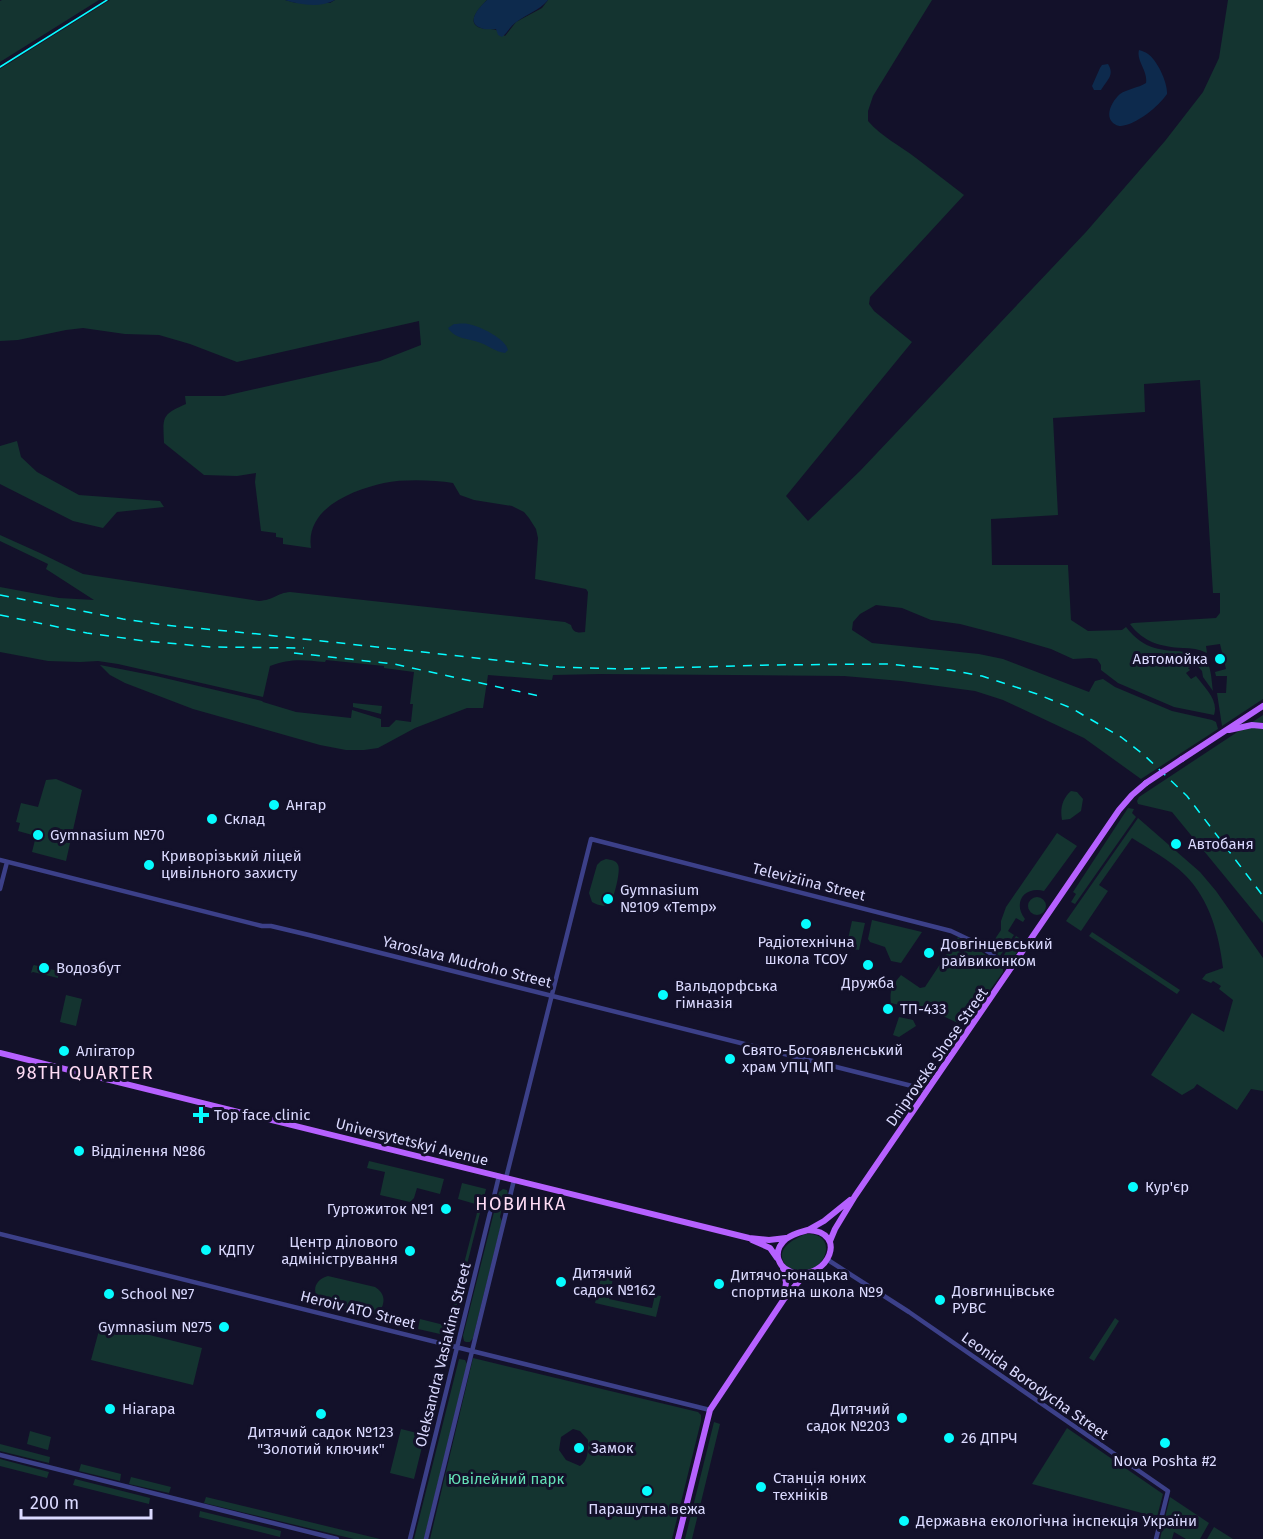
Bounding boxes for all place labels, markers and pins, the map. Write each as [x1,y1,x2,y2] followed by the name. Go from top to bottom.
[1133,650,1208,668] place label: Автомойка
[1213,652,1227,666] marker: Автомойка
[286,796,326,814] place label: Ангар
[267,798,281,812] marker: Ангар
[224,810,265,828] place label: Склад
[205,812,219,826] marker: Склад
[50,826,165,844] place label: Gymnasium №70
[31,828,45,842] marker: Gymnasium №70
[1188,835,1254,853] place label: Автобаня
[1169,837,1183,851] marker: Автобаня
[161,847,302,882] place label: Криворізький ліцей цивільного захисту
[142,858,156,872] marker: Криворізький ліцей цивільного захисту
[620,881,717,916] place label: Gymnasium №109 «Temp»
[601,892,615,906] marker: Gymnasium №109 «Temp»
[799,917,813,931] marker: Радіотехнічна школа ТСОУ
[757,933,855,968] place label: Радіотехнічна школа ТСОУ
[940,935,1053,970] place label: Довгінцевський райвиконком
[922,946,936,960] marker: Довгінцевський райвиконком
[861,958,875,972] marker: Дружба
[56,959,121,977] place label: Водозбут
[37,961,51,975] marker: Водозбут
[841,974,894,992] place label: Дружба
[675,977,778,1012] place label: Вальдорфська гімназія
[656,988,670,1002] marker: Вальдорфська гімназія
[900,1000,946,1018] place label: ТП-433
[881,1002,895,1016] marker: ТП-433
[742,1041,903,1076] place label: Свято-Богоявленський храм УПЦ МП
[76,1042,135,1060] place label: Алігатор
[57,1044,71,1058] marker: Алігатор
[723,1052,737,1066] marker: Свято-Богоявленський храм УПЦ МП
[192,1106,210,1124] marker: Top face clinic
[214,1106,310,1124] place label: Top face clinic
[91,1142,205,1160] place label: Відділення №86
[72,1144,86,1158] marker: Відділення №86
[1145,1178,1189,1196] place label: Кур'єр
[1126,1180,1140,1194] marker: Кур'єр
[327,1200,434,1218] place label: Гуртожиток №1
[439,1202,453,1216] marker: Гуртожиток №1
[281,1233,398,1268] place label: Центр ділового адміністрування
[218,1241,255,1259] place label: КДПУ
[199,1243,213,1257] marker: КДПУ
[403,1244,417,1258] marker: Центр ділового адміністрування
[572,1264,656,1299] place label: Дитячий садок №162
[730,1266,883,1301] place label: Дитячо-юнацька спортивна школа №9
[554,1275,568,1289] marker: Дитячий садок №162
[712,1277,726,1291] marker: Дитячо-юнацька спортивна школа №9
[951,1282,1055,1317] place label: Довгинцівське РУВС
[121,1285,195,1303] place label: School №7
[102,1287,116,1301] marker: School №7
[933,1293,947,1307] marker: Довгинцівське РУВС
[98,1318,212,1336] place label: Gymnasium №75
[217,1320,231,1334] marker: Gymnasium №75
[122,1400,176,1418] place label: Ніагара
[806,1400,890,1435] place label: Дитячий садок №203
[103,1402,117,1416] marker: Ніагара
[314,1407,328,1421] marker: Дитячий садок №123 "Золотий ключик"
[895,1411,909,1425] marker: Дитячий садок №203
[247,1423,394,1458] place label: Дитячий садок №123 "Золотий ключик"
[961,1429,1018,1447] place label: 26 ДПРЧ
[942,1431,956,1445] marker: 26 ДПРЧ
[1158,1436,1172,1450] marker: Nova Poshta #2
[591,1439,634,1457] place label: Замок
[572,1441,586,1455] marker: Замок
[1113,1452,1217,1470] place label: Nova Poshta #2
[773,1469,867,1504] place label: Станція юних техніків
[754,1480,768,1494] marker: Станція юних техніків
[640,1484,654,1498] marker: Парашутна вежа
[588,1500,706,1518] place label: Парашутна вежа
[915,1512,1197,1530] place label: Державна екологічна інспекція України
[897,1514,911,1528] marker: Державна екологічна інспекція України

